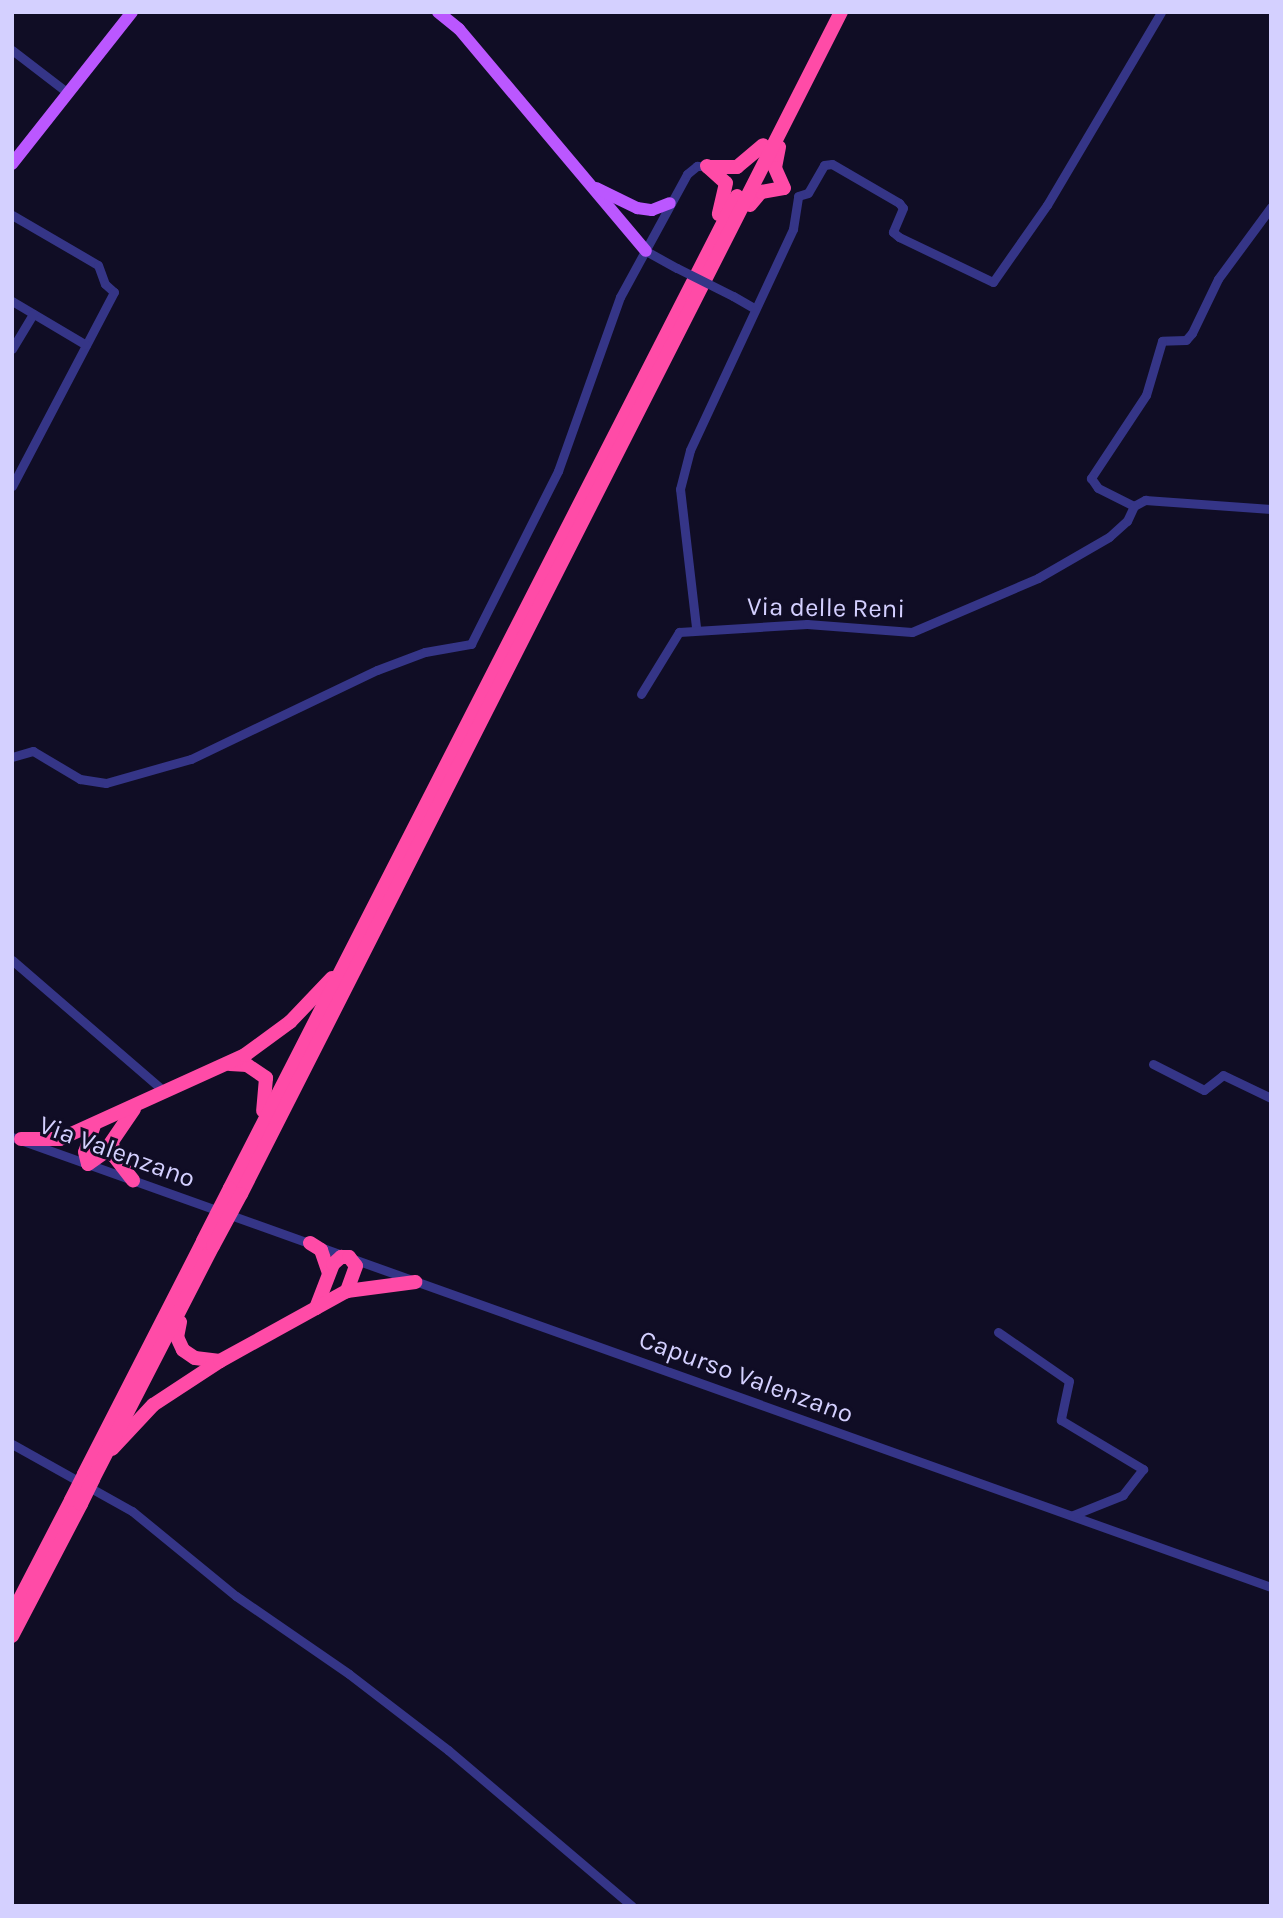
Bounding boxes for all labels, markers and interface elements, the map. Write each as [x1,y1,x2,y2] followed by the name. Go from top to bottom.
[747,591,905,625] street label: Via delle Reni
[35,1109,199,1195] street label: Via Valenzano
[635,1324,857,1430] street label: Capurso Valenzano

